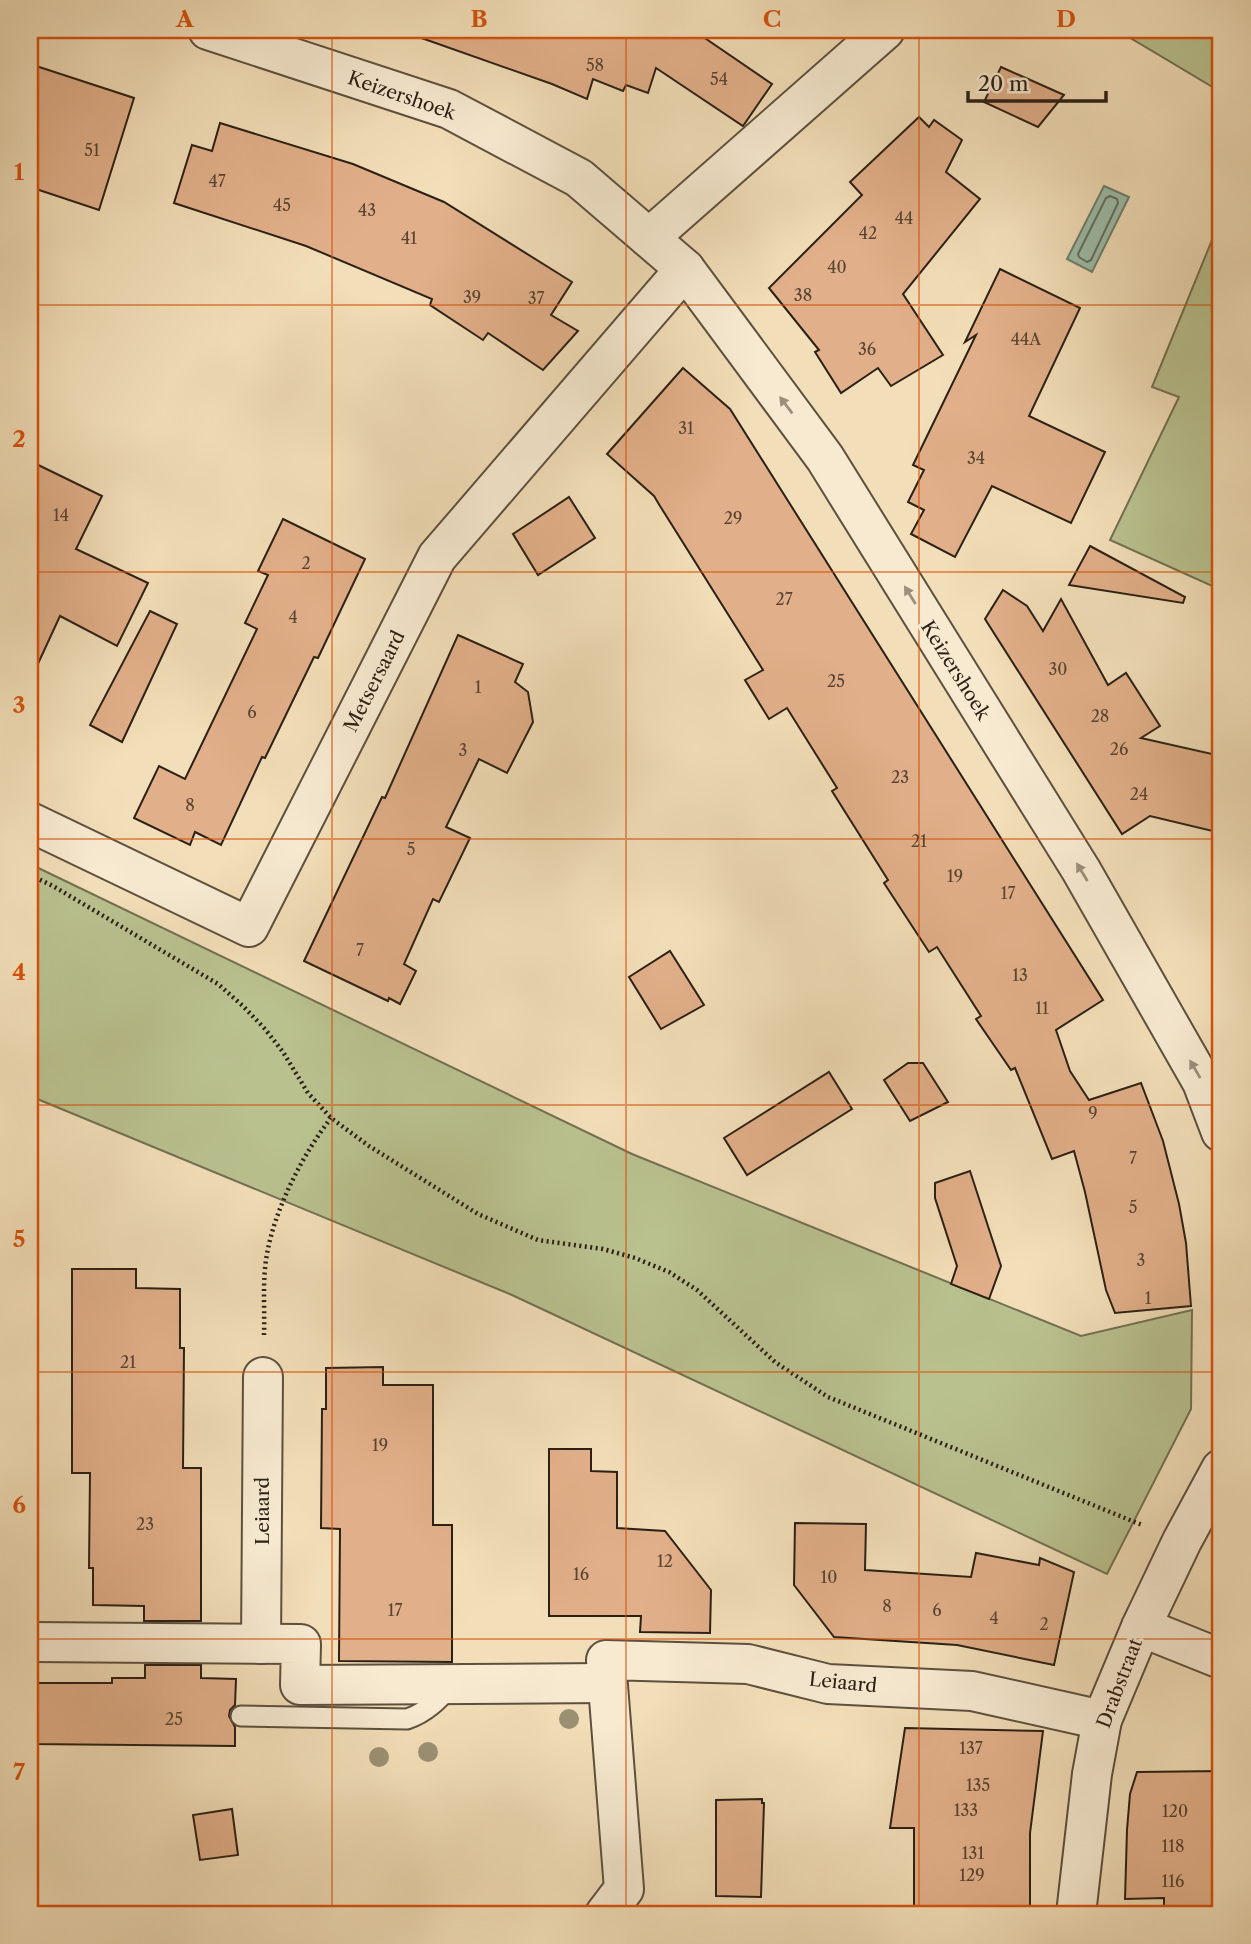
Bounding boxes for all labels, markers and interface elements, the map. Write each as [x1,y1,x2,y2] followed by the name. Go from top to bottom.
[175,5,195,33] text: A
[470,5,488,33] text: B
[763,5,781,33] text: C
[1056,5,1076,33] text: D
[586,55,604,75] house number: 58
[968,60,1106,104] scale bar
[345,66,460,125] street label: Keizershoek
[710,69,728,89] house number: 54
[978,71,1029,96] text: 20 m
[84,140,100,160] house number: 51
[14,158,25,186] text: 1
[208,171,226,191] house number: 47
[273,195,291,215] house number: 45
[358,200,376,220] house number: 43
[895,208,913,228] house number: 44
[859,223,877,243] house number: 42
[401,228,417,248] house number: 41
[827,257,847,277] house number: 40
[794,285,812,305] house number: 38
[463,287,481,307] house number: 39
[528,288,544,308] house number: 37
[1011,329,1042,349] house number: 44A
[858,339,876,359] house number: 36
[779,396,793,414] one-way arrow
[678,418,694,438] house number: 31
[12,425,26,453] text: 2
[967,448,985,468] house number: 34
[53,505,69,525] house number: 14
[724,508,742,528] house number: 29
[301,553,311,573] house number: 2
[903,586,916,605] one-way arrow
[775,589,793,609] house number: 27
[288,607,298,627] house number: 4
[916,616,996,725] street label: Keizershoek
[339,626,410,736] street label: Metsersaard
[1049,659,1067,679] house number: 30
[827,671,845,691] house number: 25
[475,677,482,697] house number: 1
[13,691,26,719] text: 3
[247,702,257,722] house number: 6
[1091,706,1109,726] house number: 28
[1110,739,1128,759] house number: 26
[459,740,467,760] house number: 3
[891,767,909,787] house number: 23
[1130,784,1148,804] house number: 24
[185,795,195,815] house number: 8
[911,831,927,851] house number: 21
[407,839,415,859] house number: 5
[1075,862,1088,881] one-way arrow
[947,866,963,886] house number: 19
[1001,883,1015,903] house number: 17
[356,940,364,960] house number: 7
[12,958,26,986] text: 4
[1012,965,1028,985] house number: 13
[1035,998,1049,1018] house number: 11
[1189,1059,1201,1079] one-way arrow
[1088,1103,1098,1123] house number: 9
[1129,1148,1137,1168] house number: 7
[1129,1197,1137,1217] house number: 5
[13,1225,25,1253] text: 5
[1137,1250,1145,1270] house number: 3
[1145,1288,1152,1308] house number: 1
[120,1352,136,1372] house number: 21
[372,1435,388,1455] house number: 19
[251,1476,274,1545] street label: Leiaard
[12,1491,26,1519] text: 6
[136,1514,154,1534] house number: 23
[657,1551,673,1571] house number: 12
[573,1564,589,1584] house number: 16
[821,1567,837,1587] house number: 10
[882,1596,892,1616] house number: 8
[388,1600,402,1620] house number: 17
[932,1600,942,1620] house number: 6
[989,1608,999,1628] house number: 4
[1039,1614,1049,1634] house number: 2
[1092,1635,1147,1731] street label: Drabstraat
[808,1667,879,1698] street label: Leiaard
[165,1709,183,1729] house number: 25
[959,1738,983,1758] house number: 137
[13,1758,25,1786] text: 7
[966,1775,990,1795] house number: 135
[954,1800,978,1820] house number: 133
[1162,1801,1188,1821] house number: 120
[1162,1836,1184,1856] house number: 118
[962,1843,984,1863] house number: 131
[959,1865,985,1885] house number: 129
[1162,1871,1184,1891] house number: 116

